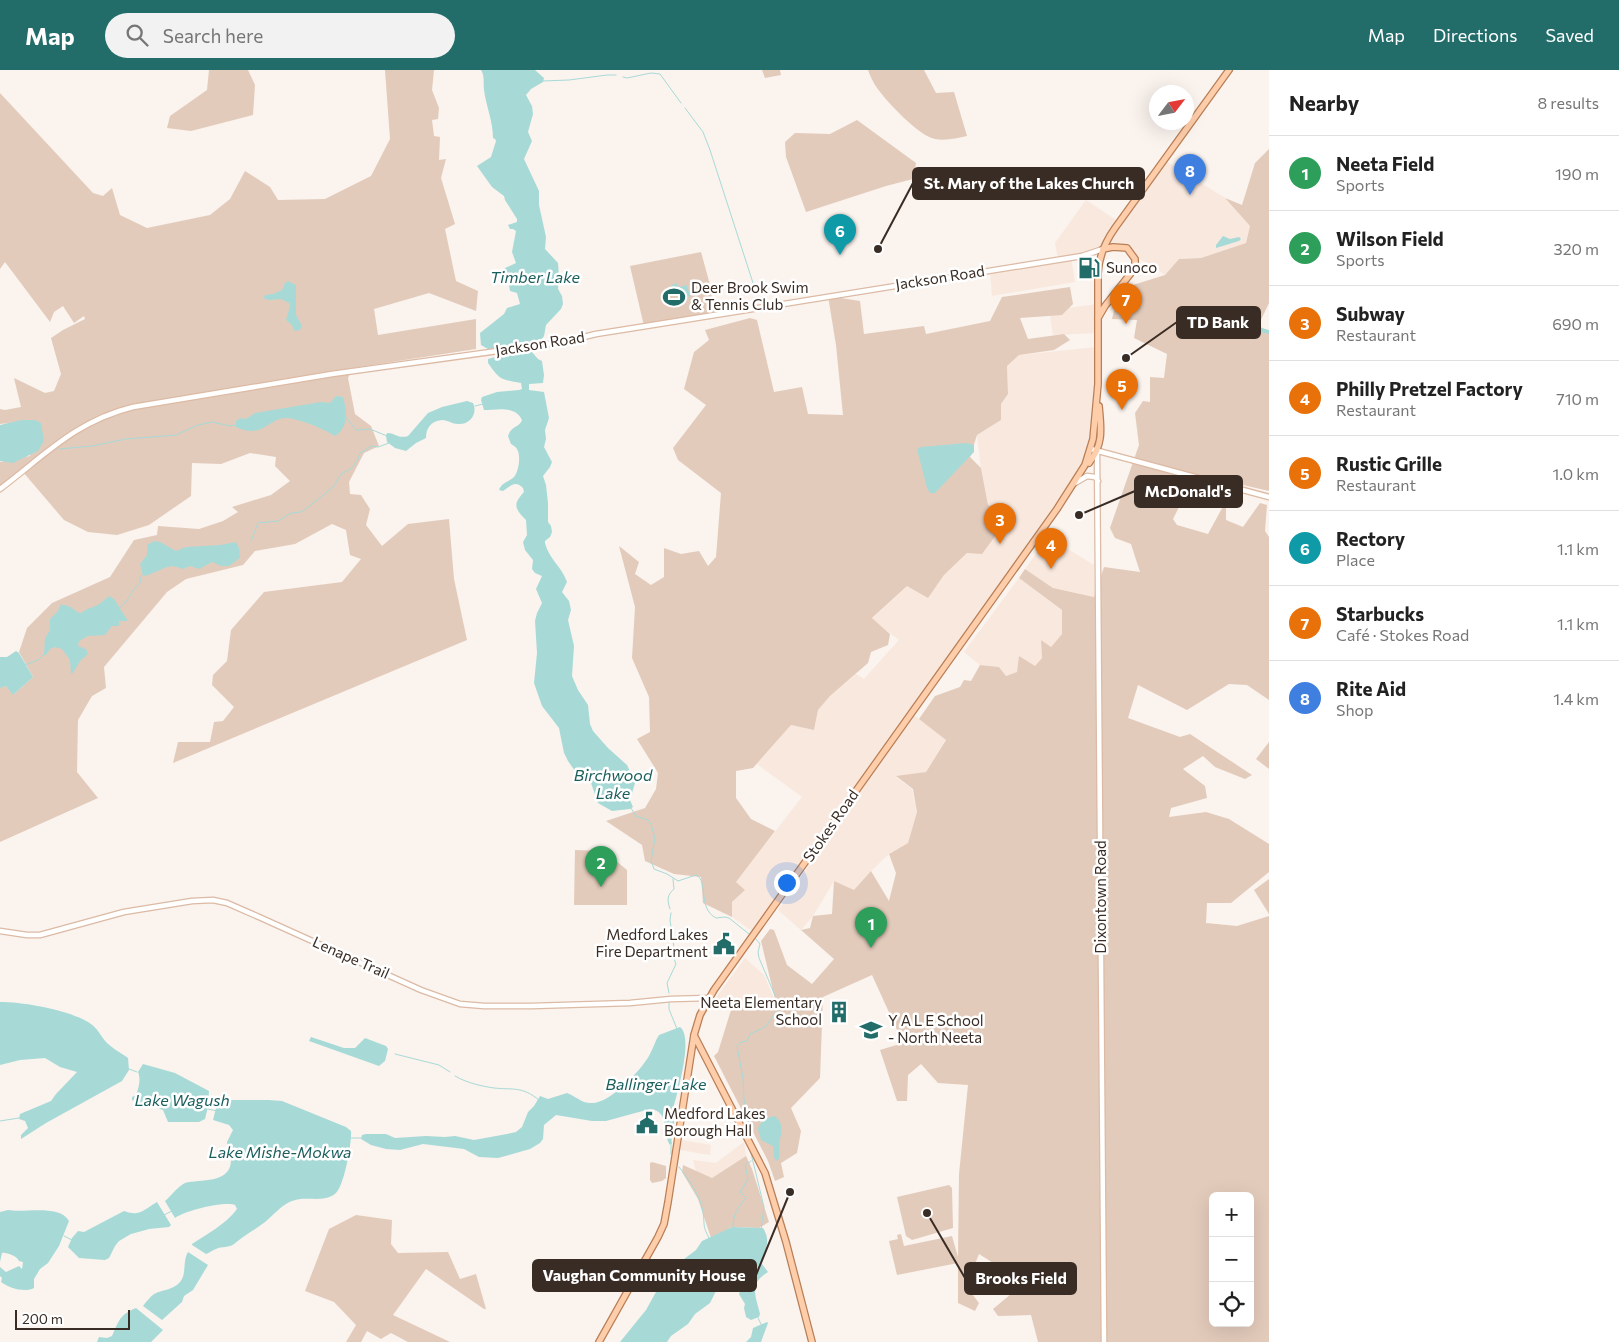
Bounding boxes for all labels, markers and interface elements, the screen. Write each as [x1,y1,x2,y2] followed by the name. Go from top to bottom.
[105,13,455,58] search box
[25,21,75,50] text: Map
[123,21,151,49] icon: search
[163,24,263,47] text: Search here
[1368,24,1405,46] text: Map
[1433,24,1517,46] text: Directions
[1545,24,1594,46] text: Saved
[1149,85,1194,130] north arrow
[1289,90,1359,115] text: Nearby
[1538,93,1599,112] text: 8 results
[1336,152,1434,175] text: Neeta Field
[1174,154,1206,195] pin: 8
[1301,164,1309,183] text: 1
[1555,164,1599,183] text: 190 m
[913,168,1144,199] callout: St. Mary of the Lakes Church
[924,173,1134,192] text: St. Mary of the Lakes Church
[1336,175,1385,194] text: Sports
[824,214,856,255] pin: 6
[1336,227,1444,250] text: Wilson Field
[1300,239,1310,258] text: 2
[1554,239,1599,258] text: 320 m
[1336,250,1385,269] text: Sports
[1076,255,1102,281] fuel station icon: Sunoco
[1106,258,1157,276] place label: Sunoco
[894,261,986,293] street label: Jackson Road
[490,267,581,286] water label: Timber Lake
[691,278,809,313] place label: Deer Brook Swim & Tennis Club
[1110,283,1142,324] pin: 7
[661,284,687,310] sports icon: Deer Brook Swim & Tennis Club
[1336,302,1405,325] text: Subway
[1177,307,1260,338] callout: TD Bank
[1187,312,1250,331] text: TD Bank
[1300,314,1310,333] text: 3
[1552,314,1599,333] text: 690 m
[1336,325,1416,344] text: Restaurant
[494,327,586,359] street label: Jackson Road
[1106,369,1138,410] pin: 5
[1336,377,1523,400] text: Philly Pretzel Factory
[1300,389,1310,408] text: 4
[1556,389,1599,408] text: 710 m
[1336,400,1416,419] text: Restaurant
[1336,452,1442,475] text: Rustic Grille
[1300,464,1310,483] text: 5
[1553,464,1599,483] text: 1.0 km
[1336,475,1416,494] text: Restaurant
[1135,476,1242,507] callout: McDonald's
[1145,481,1231,500] text: McDonald's
[984,503,1016,544] pin: 3
[1336,527,1405,550] text: Rectory
[1035,528,1067,569] pin: 4
[1300,539,1310,558] text: 6
[1557,539,1599,558] text: 1.1 km
[1336,550,1375,569] text: Place
[1336,602,1424,625] text: Starbucks
[1301,614,1309,633] text: 7
[1557,614,1599,633] text: 1.1 km
[1336,625,1469,644] text: Café · Stokes Road
[1336,677,1406,700] text: Rite Aid
[1300,689,1310,708] text: 8
[1553,689,1599,708] text: 1.4 km
[1336,700,1374,719] text: Shop
[574,765,653,802] water label: Birchwood Lake
[799,786,862,865] street label: Stokes Road
[1091,840,1109,954] street label: Dixontown Road
[585,846,617,887] pin: 2
[774,870,800,896] your location
[855,907,887,948] pin: 1
[595,925,708,960] place label: Medford Lakes Fire Department
[711,931,737,957] public building icon: Medford Lakes Fire Department
[310,932,393,982] street label: Lenape Trail
[700,993,822,1028] place label: Neeta Elementary School
[826,999,852,1025] building icon: Neeta Elementary School
[888,1011,984,1046] place label: Y A L E School - North Neeta
[858,1017,884,1043] school or university icon: Y A L E School - North Neeta
[606,1074,707,1093] water label: Ballinger Lake
[134,1090,230,1109] water label: Lake Wagush
[664,1104,766,1139] place label: Medford Lakes Borough Hall
[634,1110,660,1136] public building icon: Medford Lakes Borough Hall
[209,1142,351,1161] water label: Lake Mishe-Mokwa
[1209,1192,1254,1327] map controls
[1209,1192,1254,1237] button: +
[1209,1237,1254,1282] button: −
[533,1260,756,1291] callout: Vaughan Community House
[965,1263,1076,1294] callout: Brooks Field
[542,1265,746,1284] text: Vaughan Community House
[975,1268,1067,1287] text: Brooks Field
[1209,1282,1254,1327] button: locate
[15,1307,130,1330] scale bar
[22,1310,63,1327] text: 200 m

